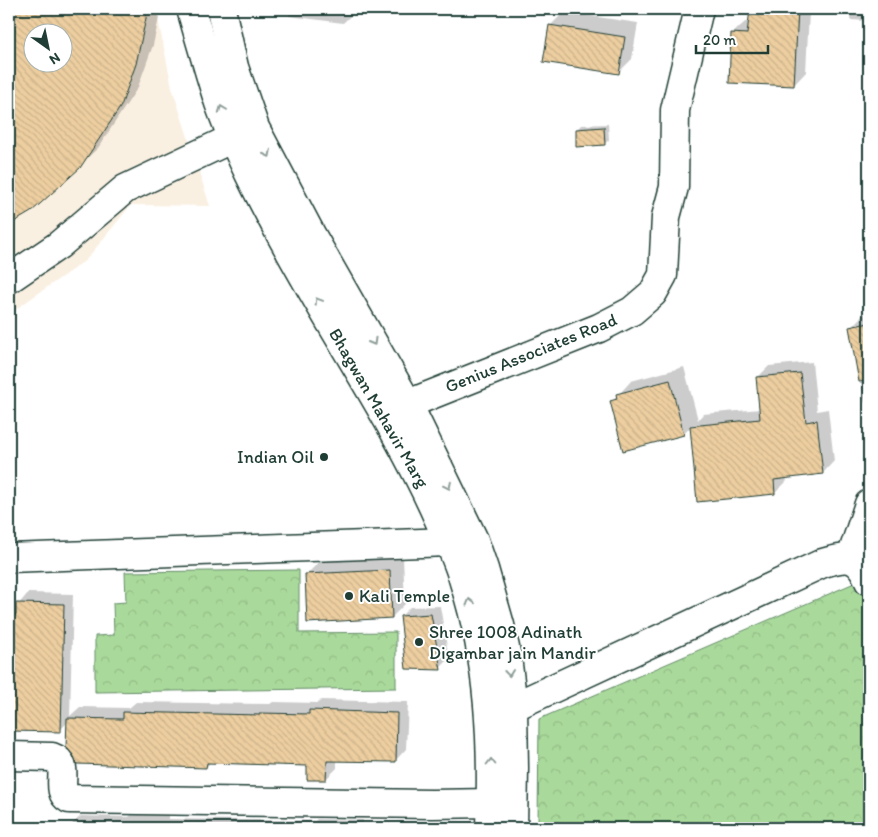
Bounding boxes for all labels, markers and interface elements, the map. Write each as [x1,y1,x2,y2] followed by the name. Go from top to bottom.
[22,22,72,72] north arrow
[696,22,768,54] scale bar
[703,31,737,49] text: 20 m
[46,49,63,68] text: N
[218,105,228,114] one-way arrow
[262,149,272,158] one-way arrow
[315,298,325,307] one-way arrow
[442,308,620,398] street label: Genius Associates Road
[324,324,434,492] street label: Bhagwan Mahavir Marg
[366,337,376,346] one-way arrow
[237,446,314,468] place label: Indian Oil
[318,451,330,463] marker: Indian Oil
[442,481,452,490] one-way arrow
[359,585,450,607] place label: Kali Temple
[343,590,355,602] marker: Kali Temple
[465,597,476,606] one-way arrow
[429,621,597,664] place label: Shree 1008 Adinath Digambar jain Mandir
[413,636,425,648] marker: Shree 1008 Adinath Digambar jain Mandir
[503,669,514,677] one-way arrow
[486,758,496,766] one-way arrow

